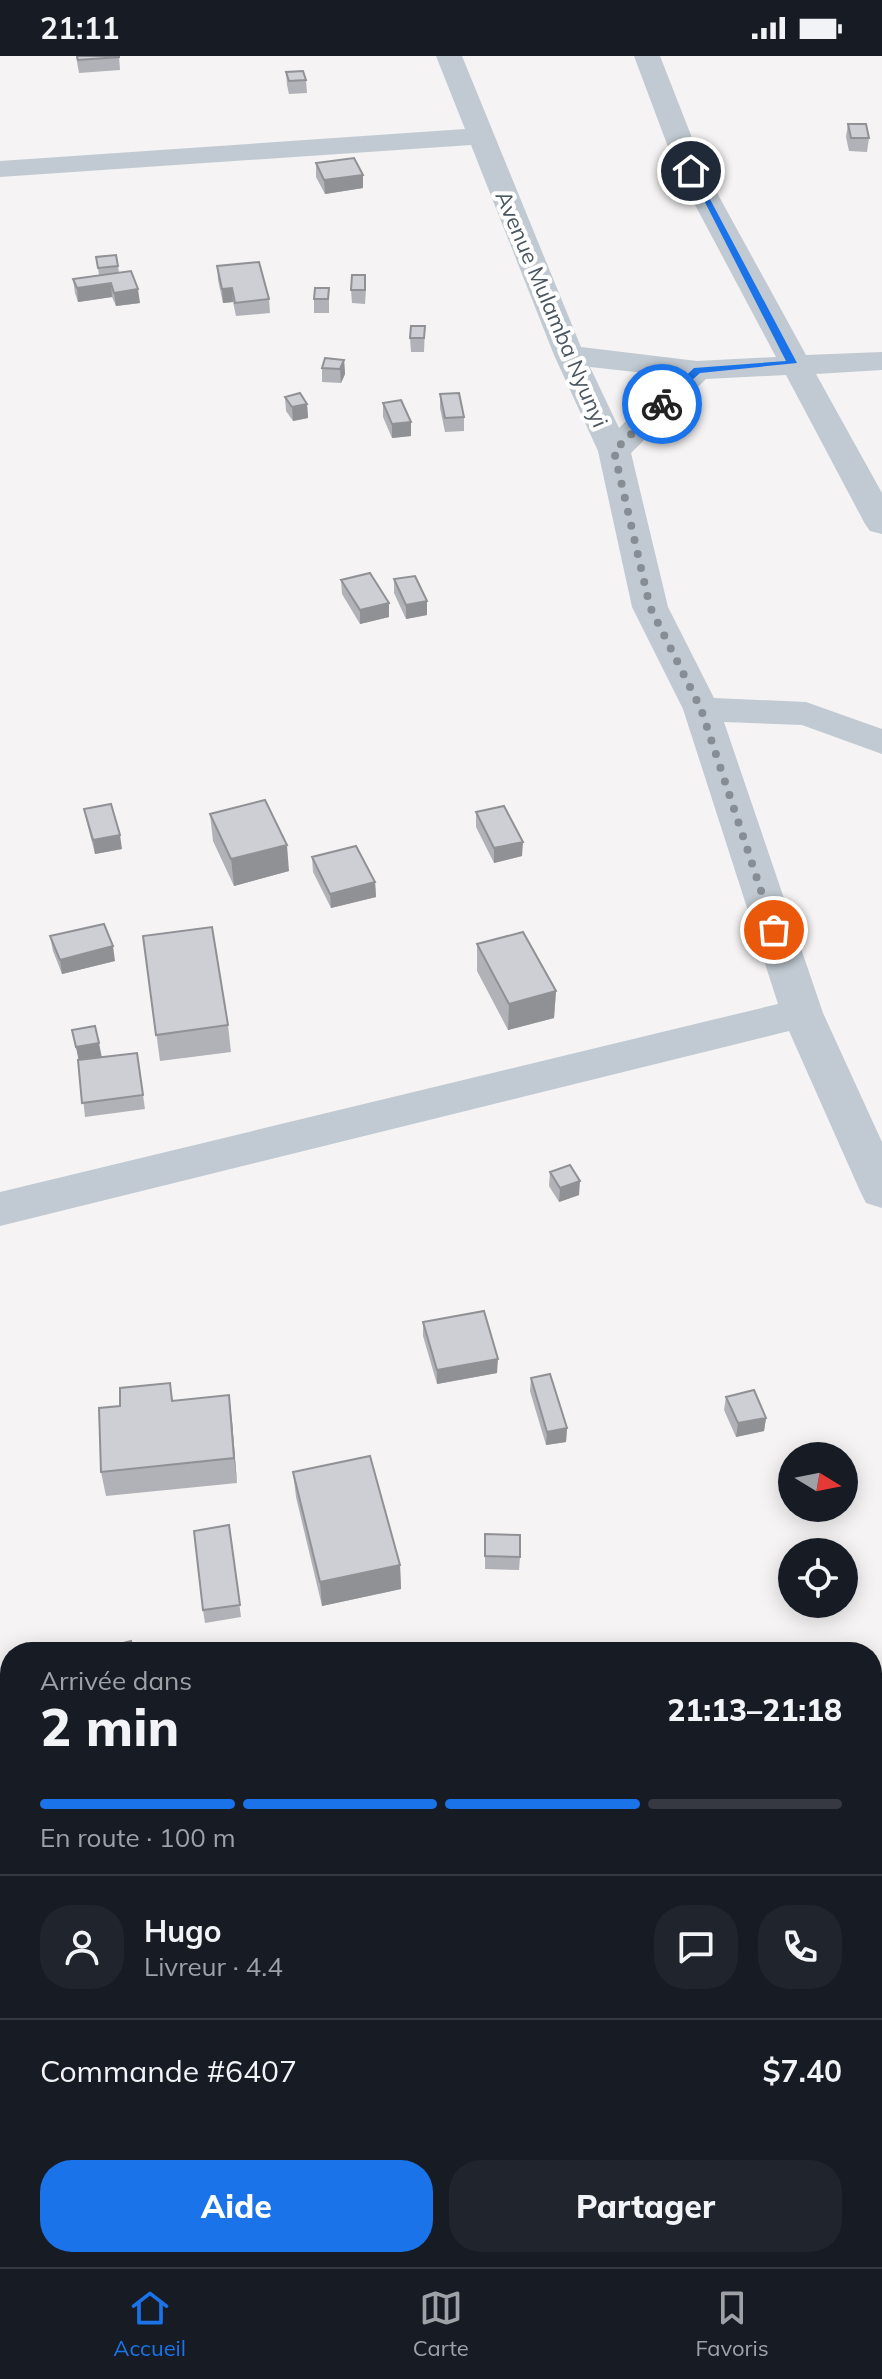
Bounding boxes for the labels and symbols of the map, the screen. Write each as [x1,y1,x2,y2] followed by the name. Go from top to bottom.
[657,137,725,205] pin
[489,186,615,432] street label: Avenue Mulamba Nyunyi
[622,364,702,444] courier
[740,896,808,964] pin
[778,1442,858,1522] north arrow

